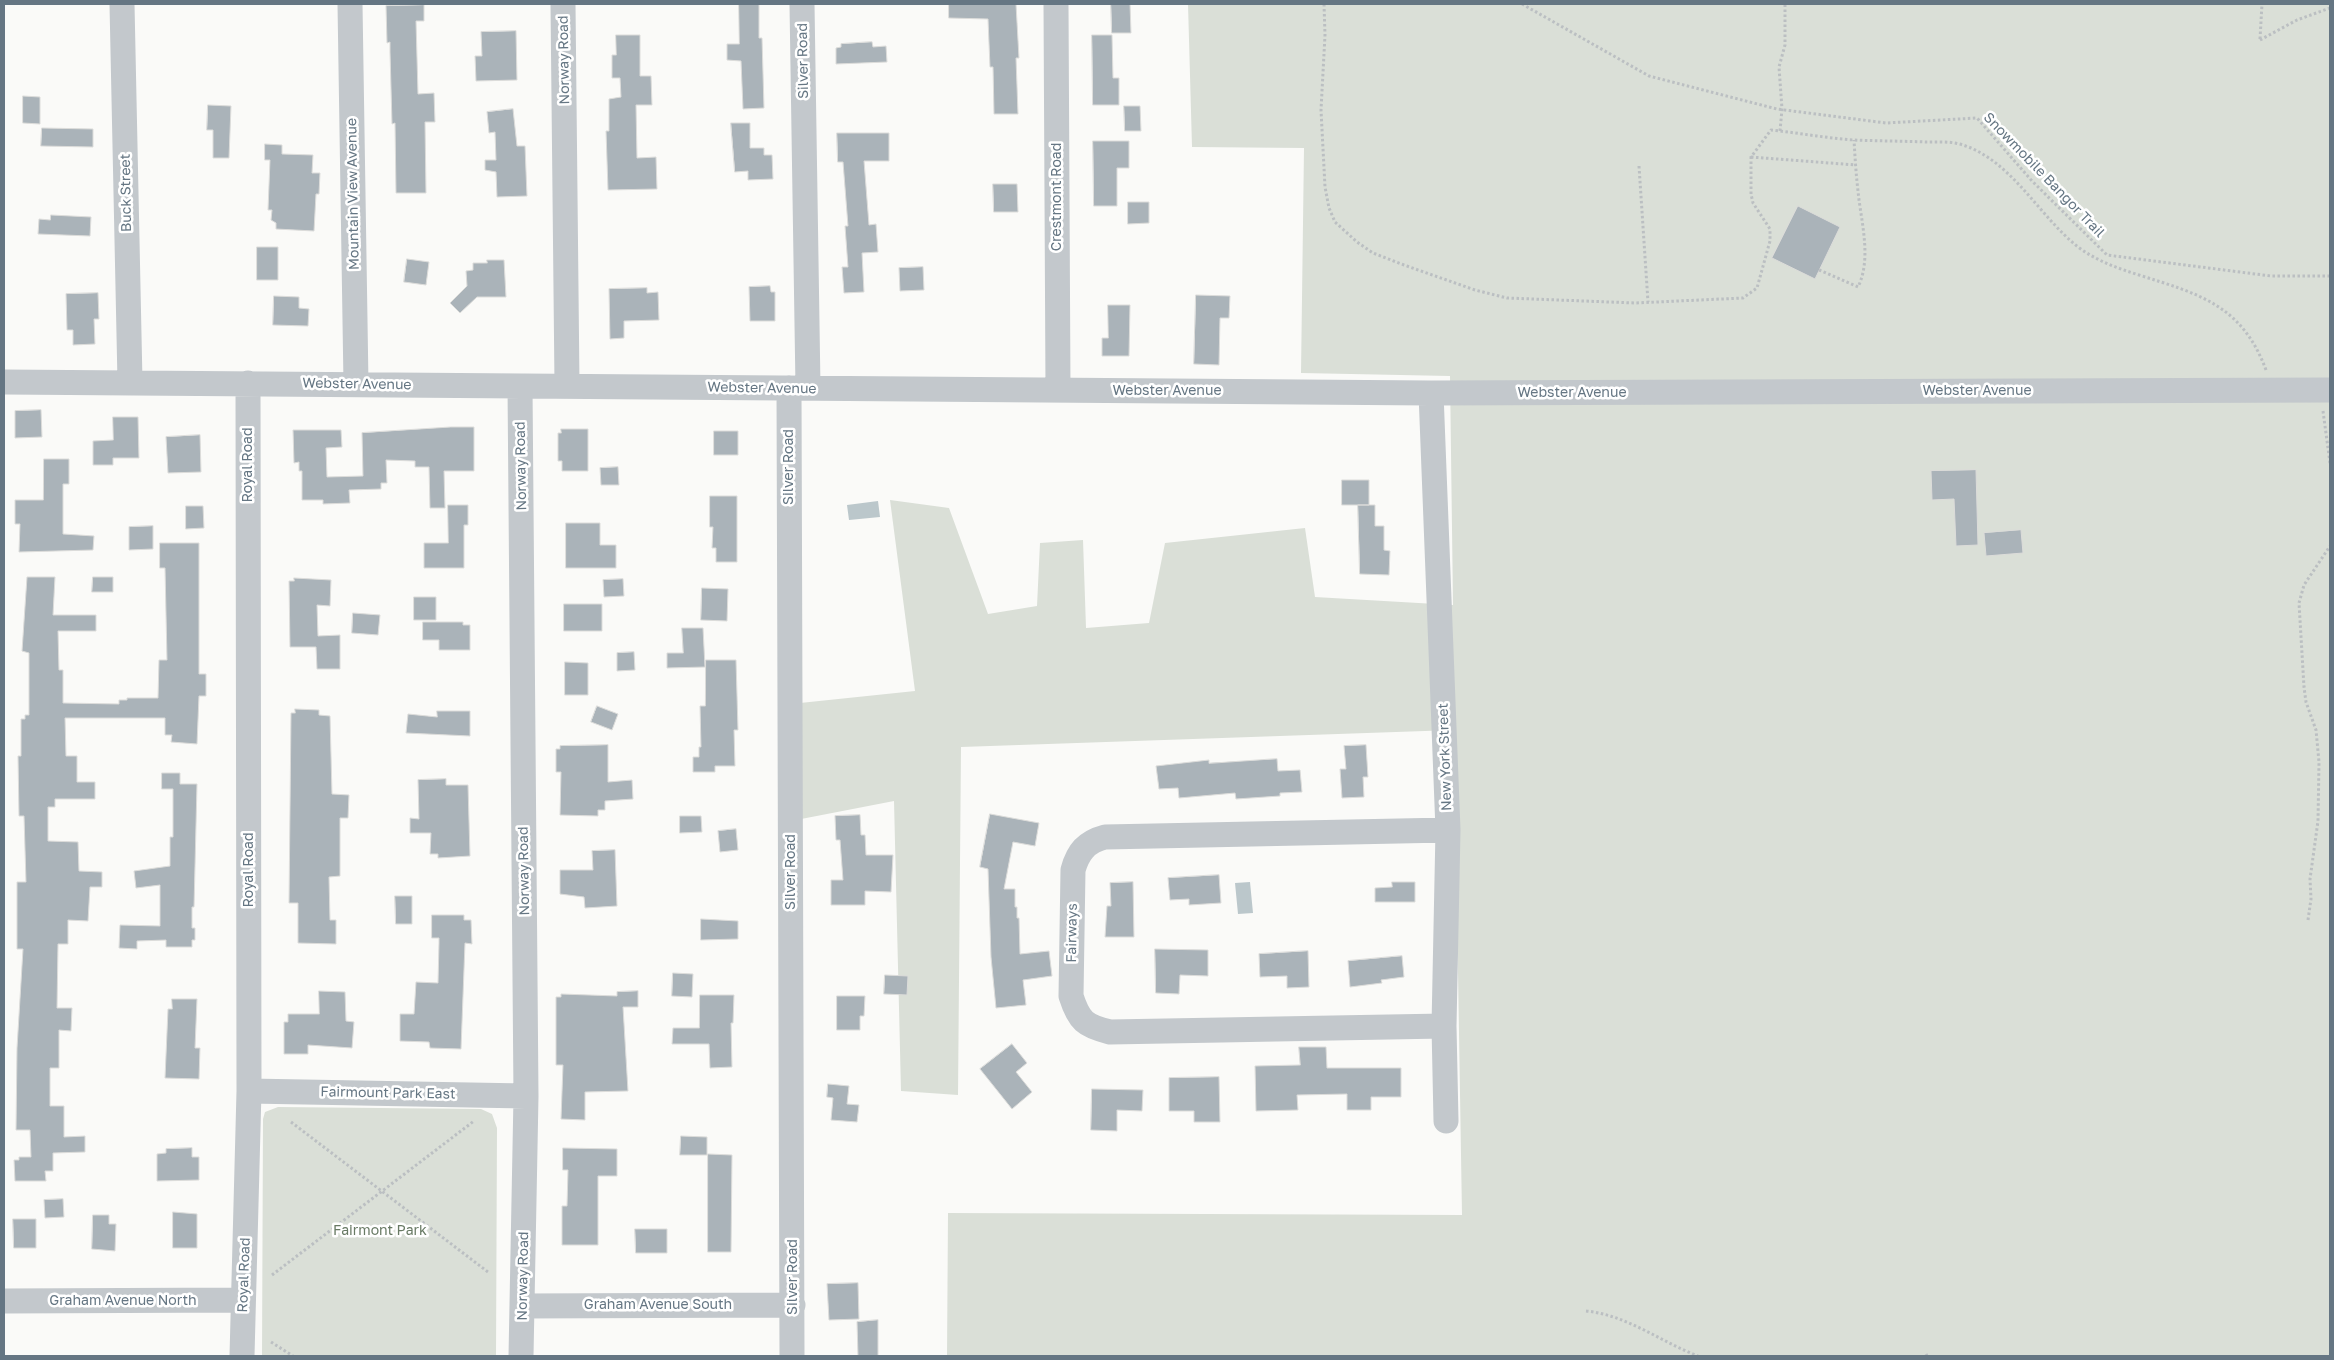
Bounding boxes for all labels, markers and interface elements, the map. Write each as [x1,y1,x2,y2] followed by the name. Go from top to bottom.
[555,15,573,105] street label: Norway Road
[794,23,812,99] street label: Silver Road
[1980,109,2108,241] street label: Snowmobile Bangor Trail
[343,118,363,270] street label: Mountain View Avenue
[1049,143,1065,251] street label: Crestmont Road
[117,154,135,232] street label: Buck Street
[302,375,412,393] street label: Webster Avenue
[707,379,817,397] street label: Webster Avenue
[1112,383,1222,399] street label: Webster Avenue
[1922,383,2032,399] street label: Webster Avenue
[1517,385,1627,401] street label: Webster Avenue
[512,421,530,511] street label: Norway Road
[240,427,256,503] street label: Royal Road
[781,429,797,505] street label: Silver Road
[1435,703,1455,811] street label: New York Street
[515,826,533,916] street label: Norway Road
[241,832,257,908] street label: Royal Road
[783,834,799,910] street label: Silver Road
[1063,903,1081,963] street label: Fairways
[320,1083,456,1103] street label: Fairmount Park East
[333,1223,427,1239] park label: Fairmont Park
[514,1231,532,1321] street label: Norway Road
[234,1237,254,1313] street label: Royal Road
[785,1239,801,1315] street label: Silver Road
[49,1293,197,1309] street label: Graham Avenue North
[584,1297,732,1313] street label: Graham Avenue South

